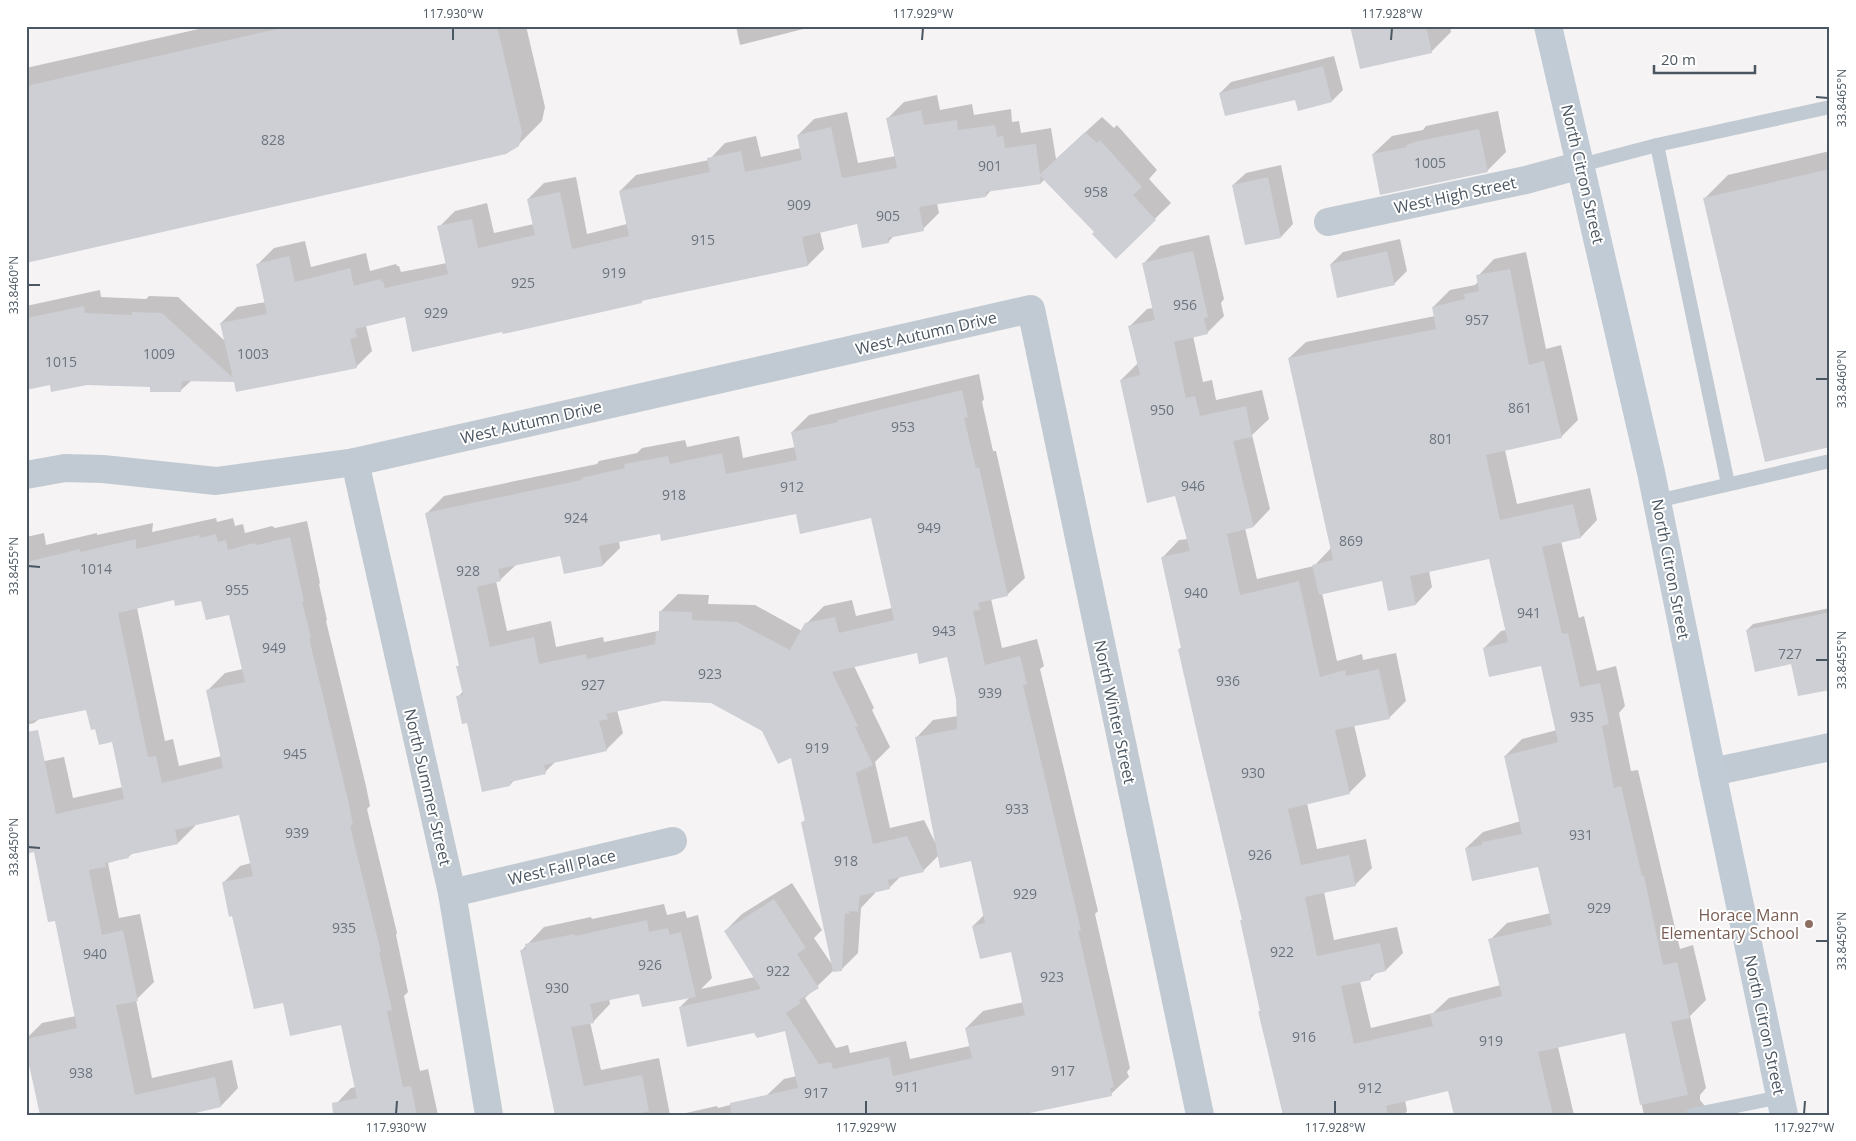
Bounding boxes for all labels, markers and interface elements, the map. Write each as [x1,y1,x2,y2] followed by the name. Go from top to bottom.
[423,5,483,22] text: 117.930°W
[893,5,953,22] text: 117.929°W
[1362,5,1422,22] text: 117.928°W
[1654,42,1755,74] scale bar
[1661,49,1696,69] text: 20 m
[1833,69,1850,127] text: 33.8465°N
[1556,102,1610,246] street label: North Citron Street
[261,130,285,149] house number: 828
[1414,153,1446,172] house number: 1005
[978,156,1002,175] house number: 901
[1392,171,1518,219] street label: West High Street
[1084,182,1108,201] house number: 958
[787,195,811,214] house number: 909
[876,206,900,225] house number: 905
[691,230,715,249] house number: 915
[5,256,22,314] text: 33.8460°N
[602,263,626,282] house number: 919
[511,273,535,292] house number: 925
[1173,295,1197,314] house number: 956
[424,303,448,322] house number: 929
[853,306,999,360] street label: West Autumn Drive
[1465,310,1489,329] house number: 957
[143,344,175,363] house number: 1009
[237,344,269,363] house number: 1003
[1833,350,1850,408] text: 33.8460°N
[45,352,77,371] house number: 1015
[458,395,604,449] street label: West Autumn Drive
[1508,398,1532,417] house number: 861
[1150,400,1174,419] house number: 950
[891,417,915,436] house number: 953
[1429,429,1453,448] house number: 801
[1181,476,1205,495] house number: 946
[780,477,804,496] house number: 912
[662,485,686,504] house number: 918
[1647,497,1695,641] street label: North Citron Street
[564,508,588,527] house number: 924
[917,518,941,537] house number: 949
[1339,531,1363,550] house number: 869
[5,537,22,595] text: 33.8455°N
[80,559,112,578] house number: 1014
[456,561,480,580] house number: 928
[225,580,249,599] house number: 955
[1184,583,1208,602] house number: 940
[1517,603,1541,622] house number: 941
[932,621,956,640] house number: 943
[1833,631,1850,689] text: 33.8455°N
[262,638,286,657] house number: 949
[1089,638,1141,786] street label: North Winter Street
[1778,644,1802,663] house number: 727
[698,664,722,683] house number: 923
[1216,671,1240,690] house number: 936
[581,675,605,694] house number: 927
[978,683,1002,702] house number: 939
[399,706,457,868] street label: North Summer Street
[1570,707,1594,726] house number: 935
[805,738,829,757] house number: 919
[283,744,307,763] house number: 945
[1241,763,1265,782] house number: 930
[1005,799,1029,818] house number: 933
[5,818,22,876] text: 33.8450°N
[285,823,309,842] house number: 939
[1569,825,1593,844] house number: 931
[506,844,618,890] street label: West Fall Place
[1248,845,1272,864] house number: 926
[834,851,858,870] house number: 918
[1013,884,1037,903] house number: 929
[1587,898,1611,917] house number: 929
[1661,904,1799,944] place label: Horace Mann Elementary School
[1833,912,1850,970] text: 33.8450°N
[332,918,356,937] house number: 935
[1803,918,1815,930] marker: Horace Mann Elementary School
[1270,942,1294,961] house number: 922
[83,944,107,963] house number: 940
[1739,953,1791,1097] street label: North Citron Street
[638,955,662,974] house number: 926
[766,961,790,980] house number: 922
[1040,967,1064,986] house number: 923
[545,978,569,997] house number: 930
[1292,1027,1316,1046] house number: 916
[1479,1031,1503,1050] house number: 919
[1051,1061,1075,1080] house number: 917
[69,1063,93,1082] house number: 938
[895,1077,919,1096] house number: 911
[1358,1078,1382,1097] house number: 912
[804,1083,828,1102] house number: 917
[366,1119,426,1136] text: 117.930°W
[836,1119,896,1136] text: 117.929°W
[1305,1119,1365,1136] text: 117.928°W
[1774,1119,1834,1136] text: 117.927°W

